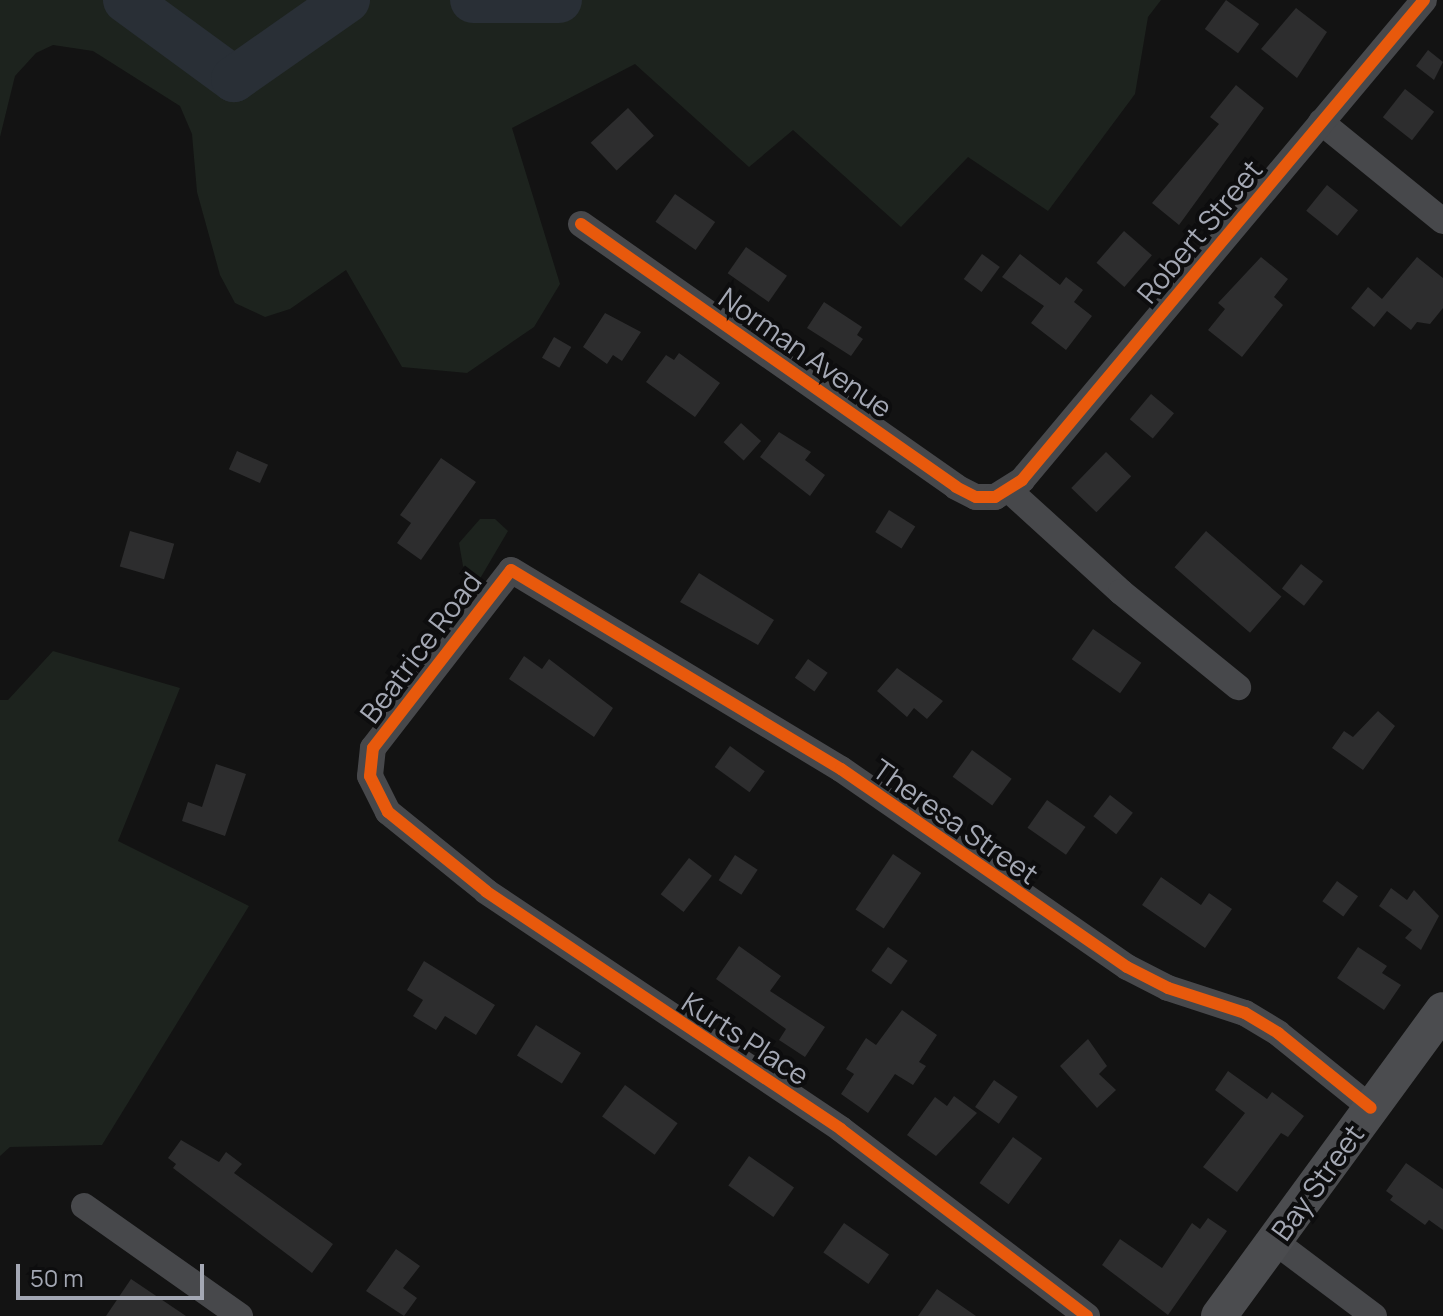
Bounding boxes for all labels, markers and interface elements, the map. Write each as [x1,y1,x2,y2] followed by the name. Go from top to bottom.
[1129,153,1269,309] street label: Robert Street
[713,280,899,424] street label: Norman Avenue
[352,565,488,729] street label: Beatrice Road
[867,752,1045,890] street label: Theresa Street
[676,985,816,1091] street label: Kurts Place
[1264,1118,1370,1246] street label: Bay Street
[20,1248,208,1298] scale bar
[30,1261,84,1294] text: 50 m

